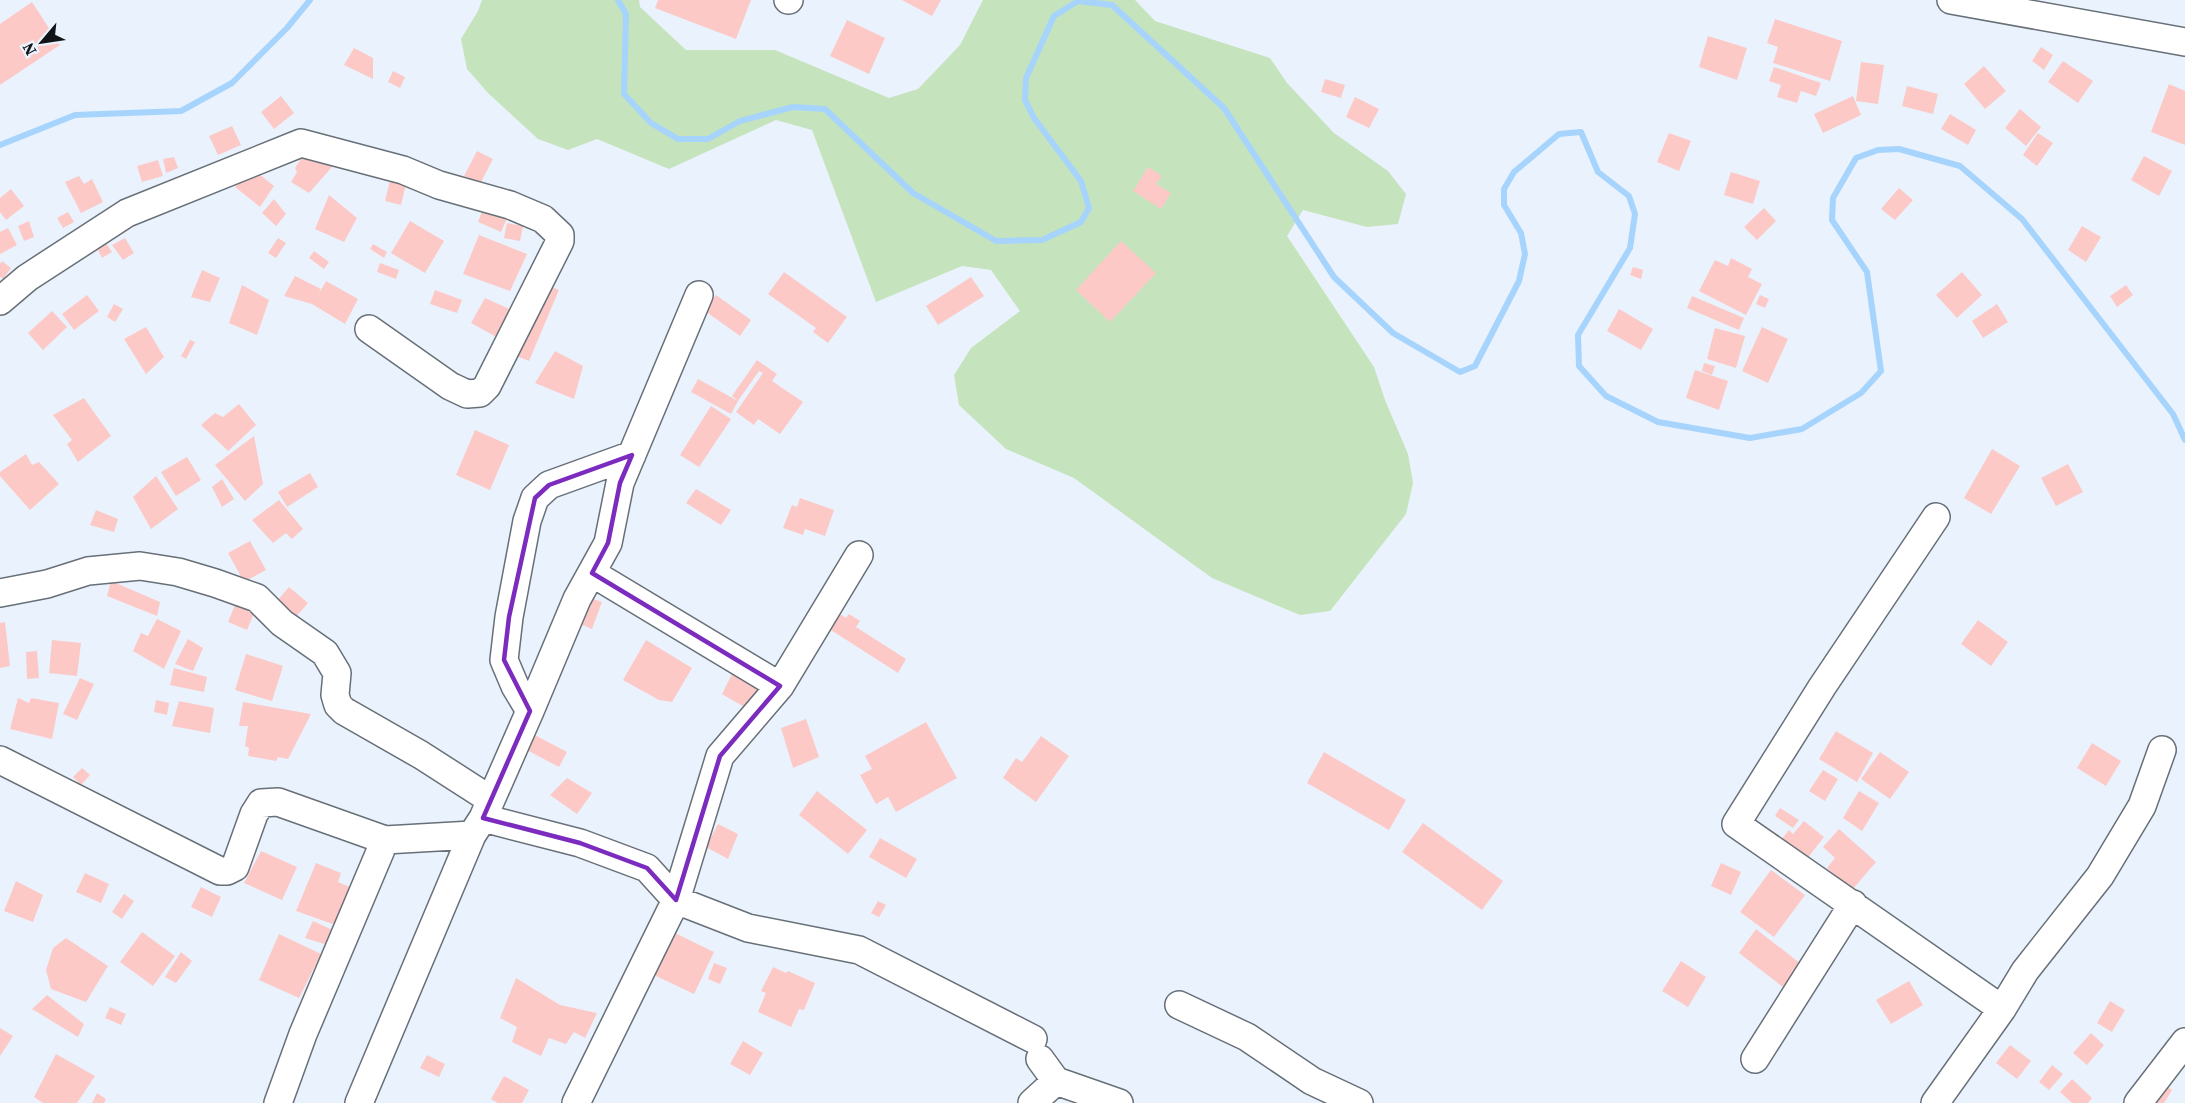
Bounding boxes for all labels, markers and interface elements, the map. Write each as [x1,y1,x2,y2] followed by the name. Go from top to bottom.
[12,12,72,72] north arrow
[16,39,41,60] text: N

